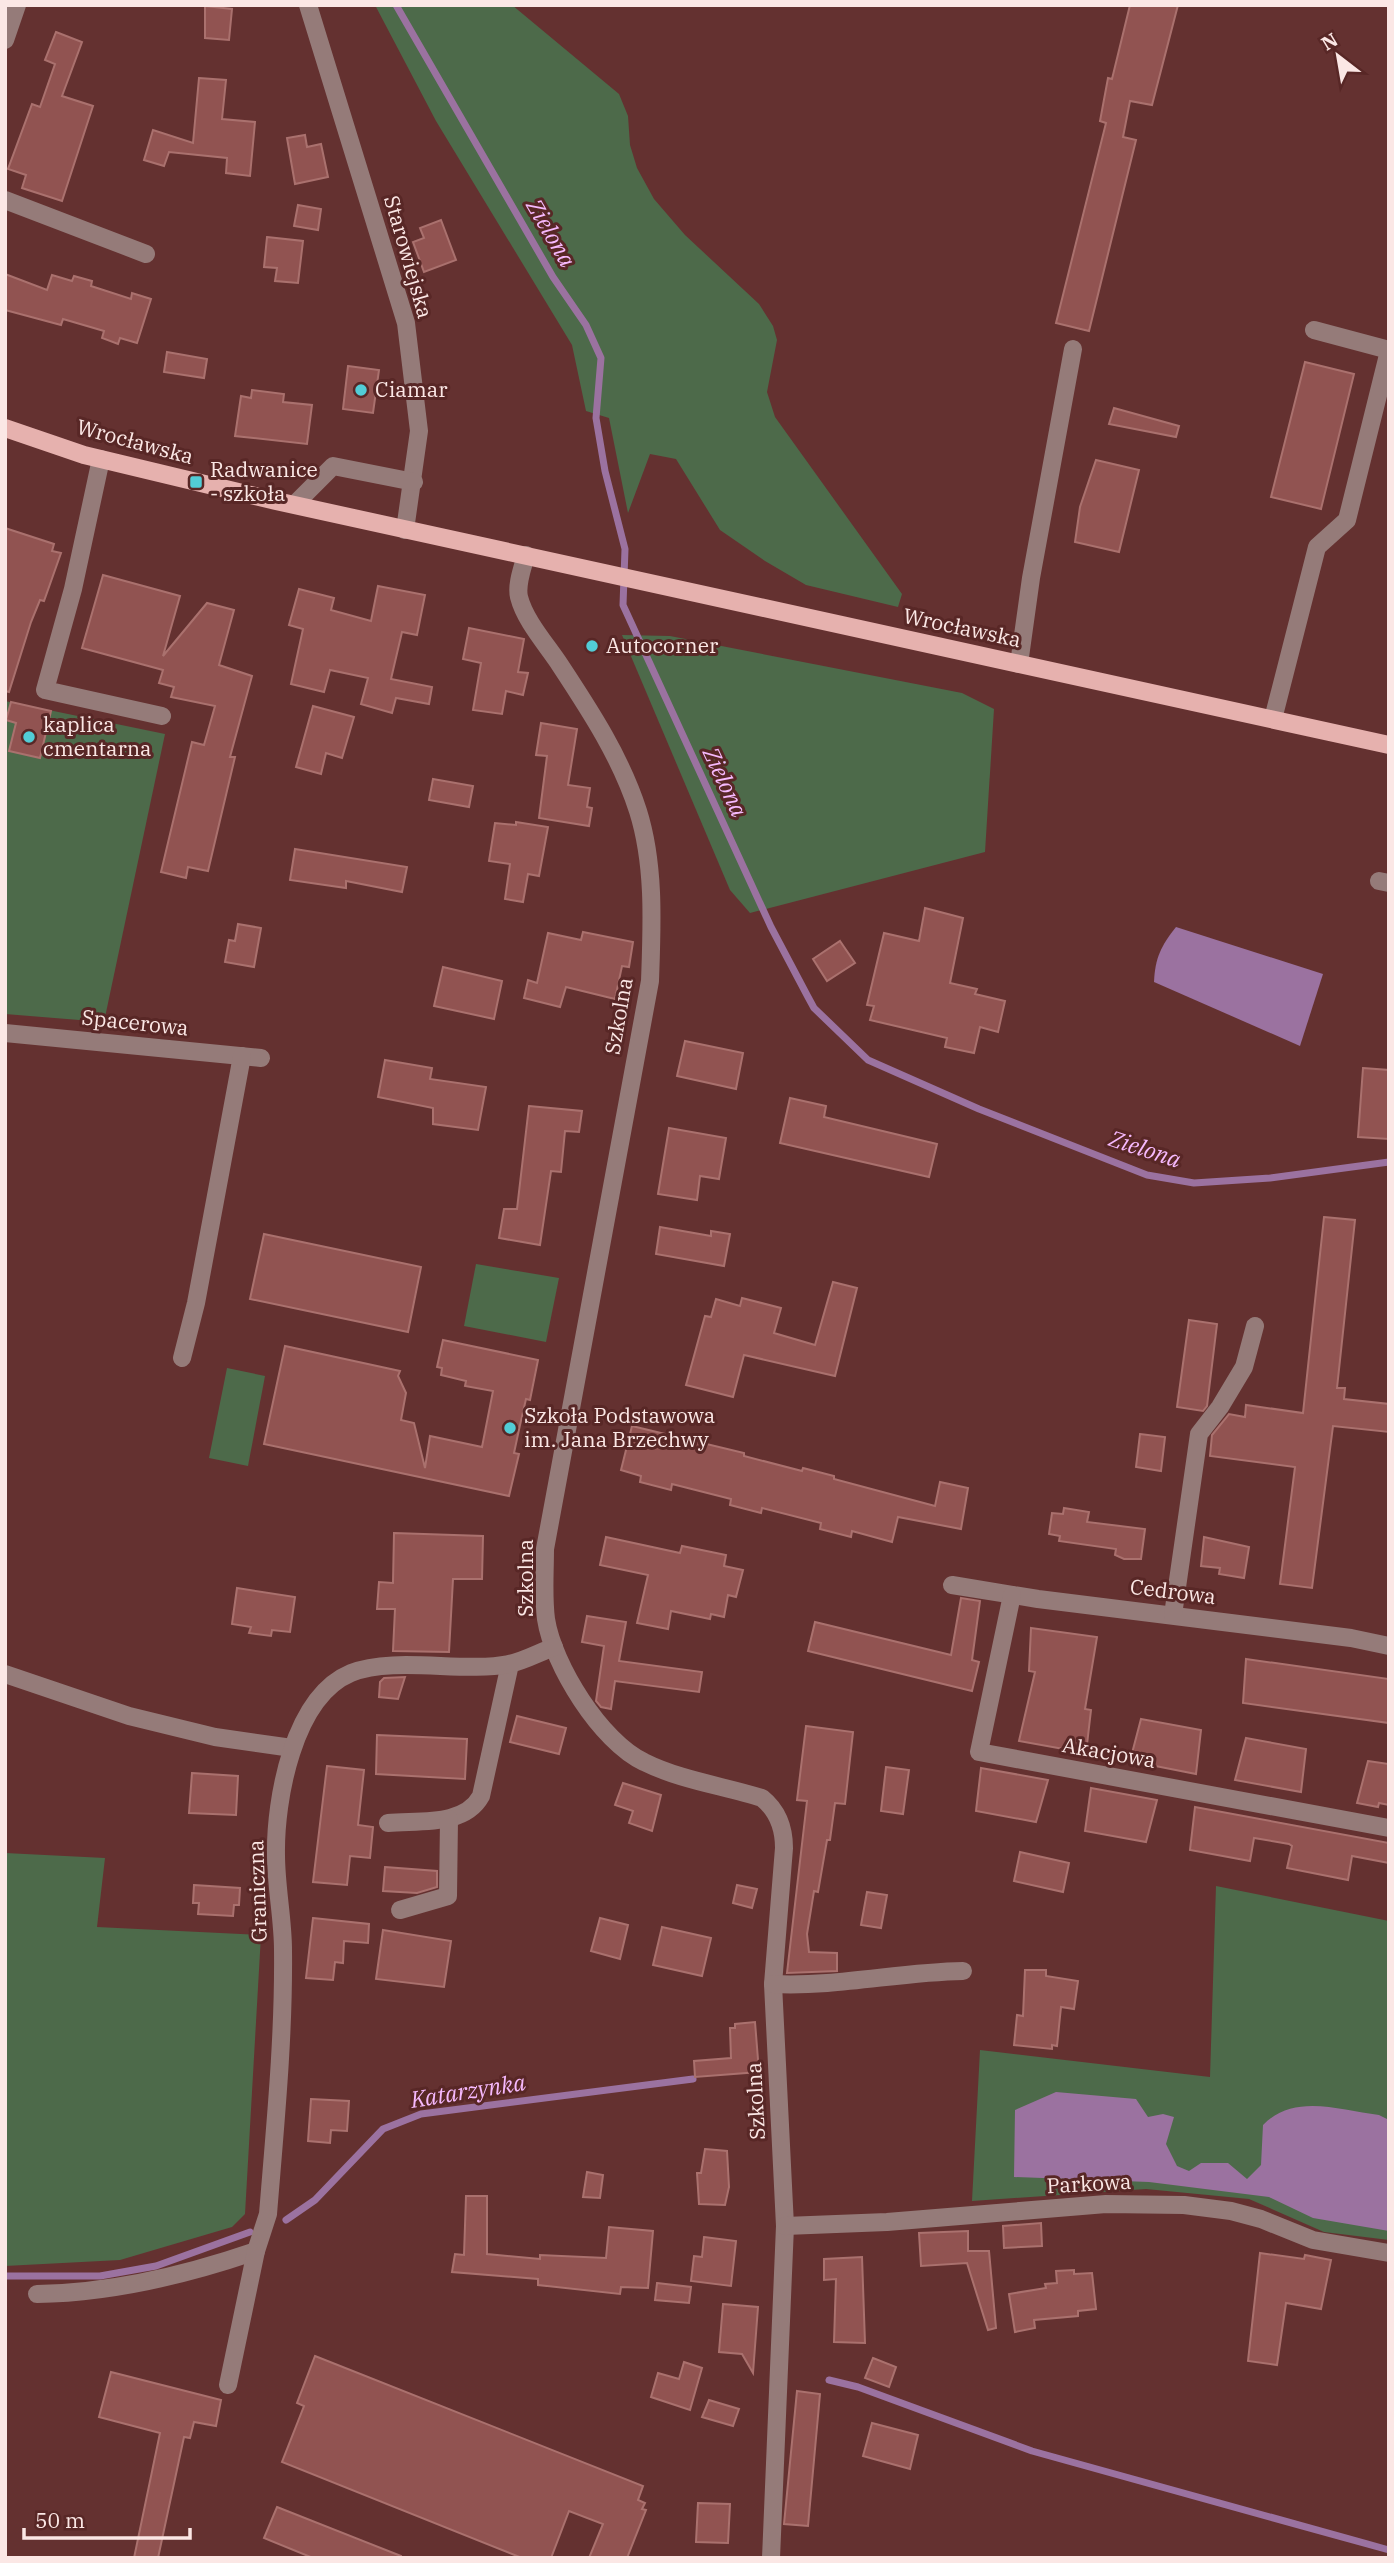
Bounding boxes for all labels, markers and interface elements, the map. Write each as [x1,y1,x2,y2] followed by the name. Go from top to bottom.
[1303,21,1373,91] north arrow
[1317,27,1342,56] text: N
[378,192,440,322] street label: Starowiejska
[520,192,584,272] water label: Zielona
[375,375,448,403] place label: Ciamar
[353,382,369,398] marker: Ciamar
[74,412,197,470] street label: Wrocławska
[210,455,318,507] place label: Radwanice - szkoła
[188,474,204,490] marker: Radwanice - szkoła
[901,601,1024,653] street label: Wrocławska
[606,631,719,659] place label: Autocorner
[584,638,600,654] marker: Autocorner
[43,710,152,762] place label: kaplica cmentarna
[21,729,37,745] marker: kaplica cmentarna
[696,741,755,822] water label: Zielona
[597,975,639,1057] street label: Szkolna
[80,1002,190,1042] street label: Spacerowa
[1105,1122,1186,1174] water label: Zielona
[524,1401,715,1453] place label: Szkoła Podstawowa im. Jana Brzechwy
[502,1420,518,1436] marker: Szkoła Podstawowa im. Jana Brzechwy
[511,1539,539,1617] street label: Szkolna
[1129,1572,1218,1610] street label: Cedrowa
[1060,1730,1158,1774] street label: Akacjowa
[241,1839,273,1943] street label: Graniczna
[739,2061,771,2141] street label: Szkolna
[407,2066,528,2114] water label: Katarzynka
[1046,2167,1132,2199] street label: Parkowa
[24,2496,191,2540] scale bar
[35,2506,85,2534] text: 50 m

